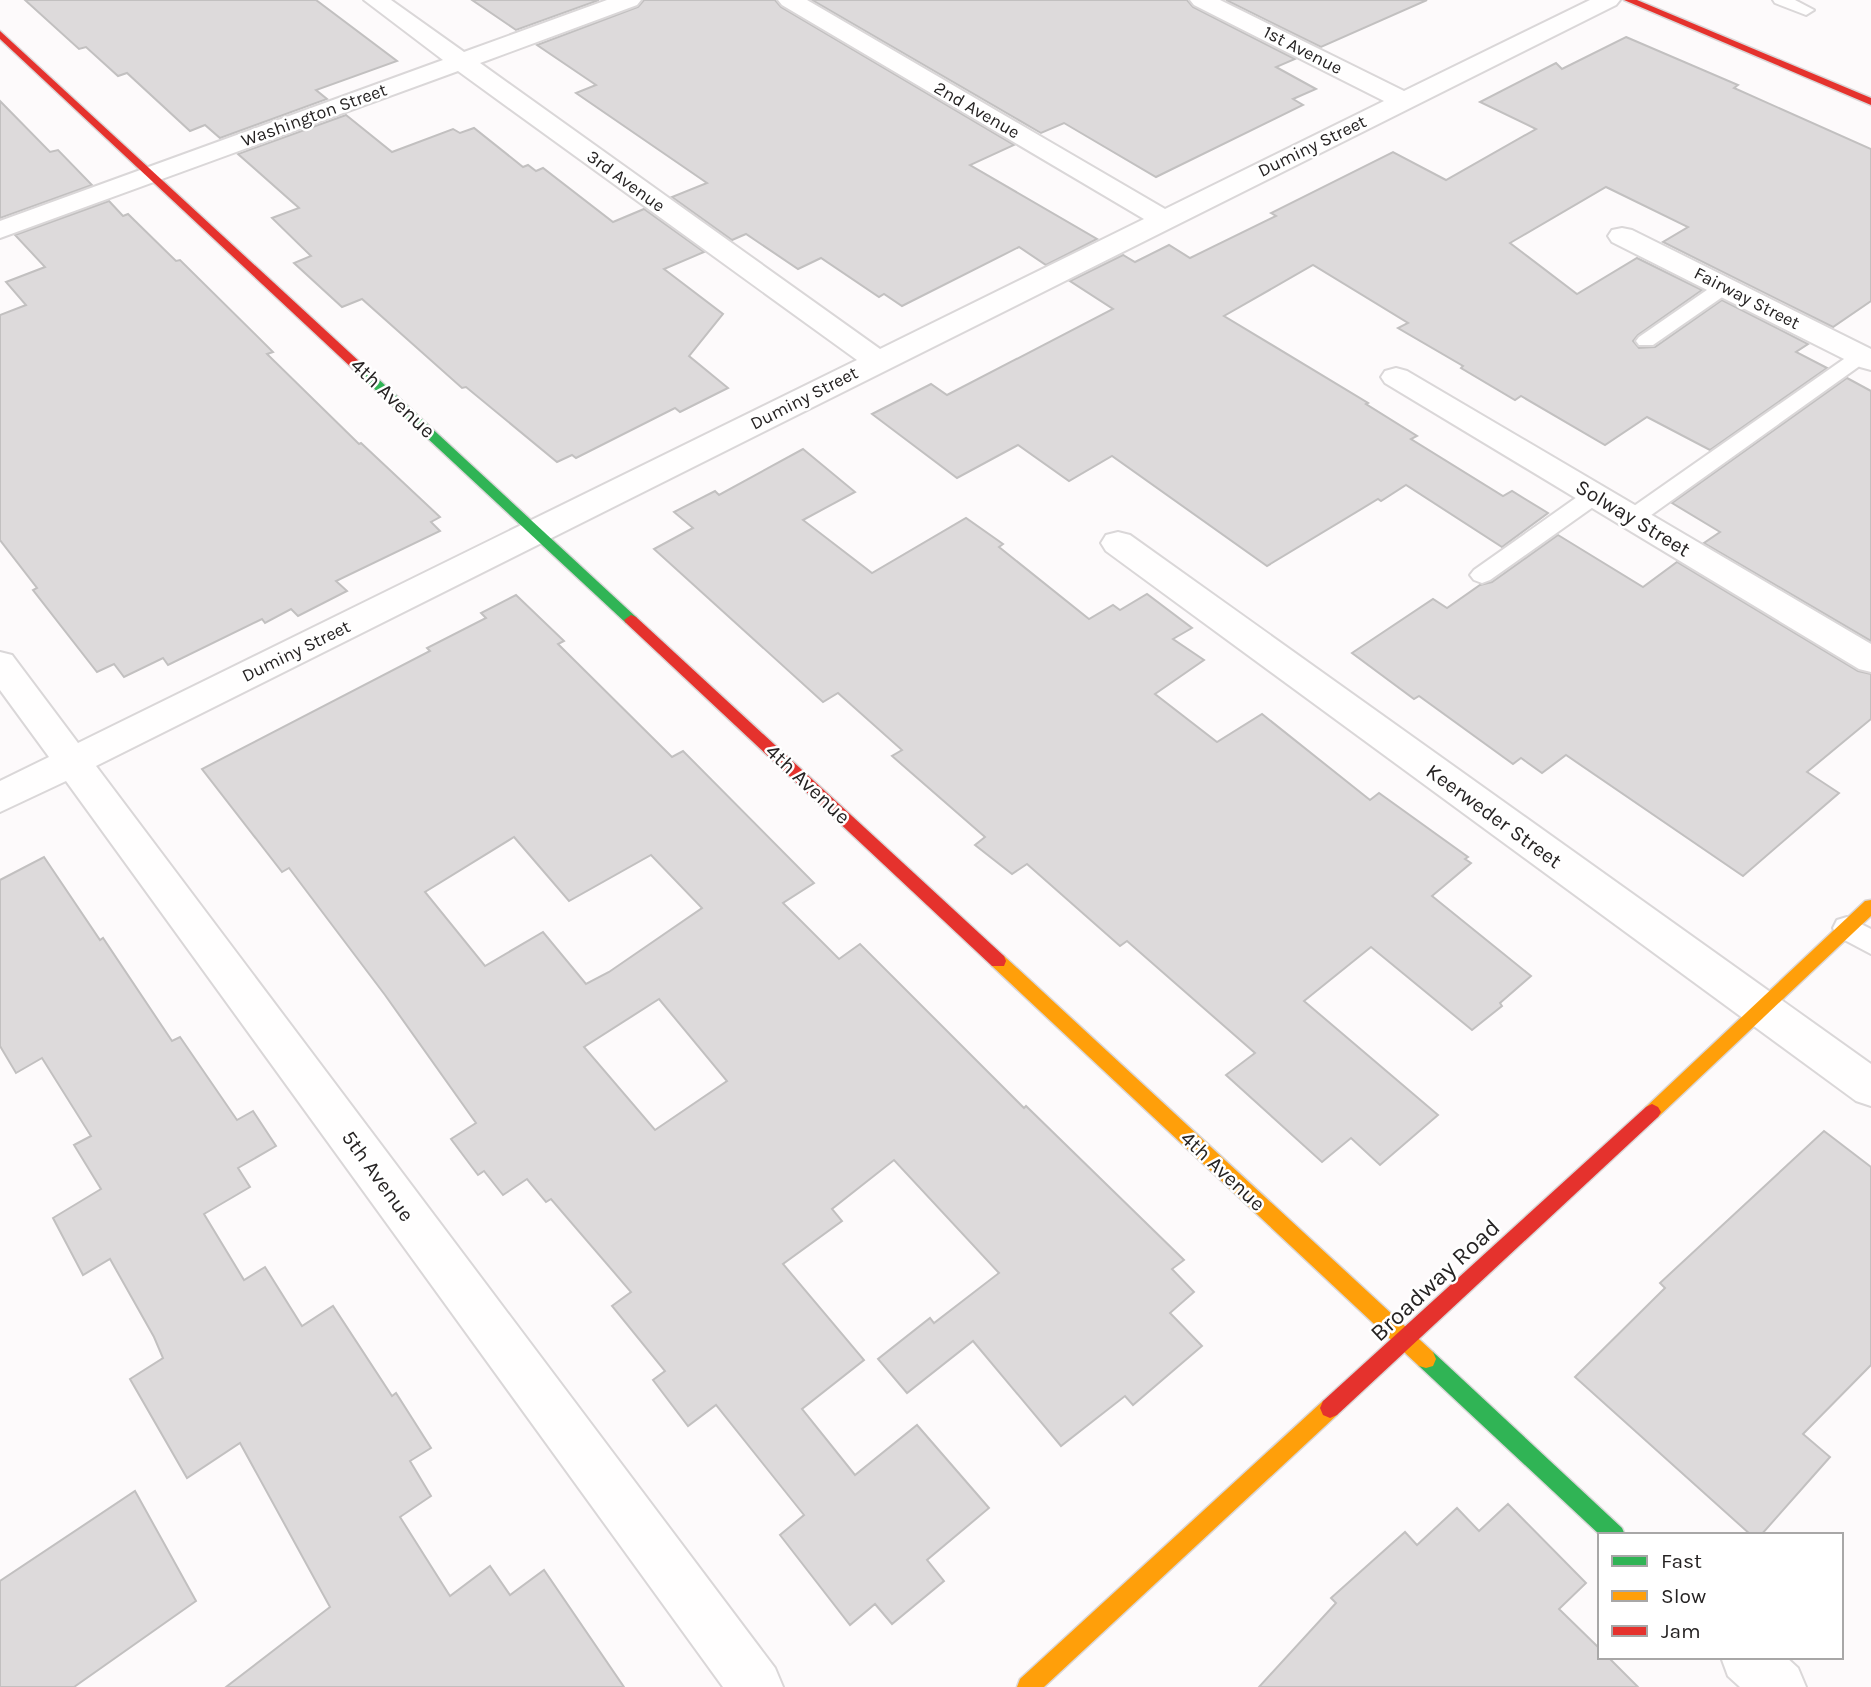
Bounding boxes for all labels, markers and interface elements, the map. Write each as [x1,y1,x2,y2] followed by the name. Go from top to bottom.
[1260,21,1346,79] street label: 1st Avenue
[930,77,1024,143] street label: 2nd Avenue
[238,78,390,152] street label: Washington Street
[1254,110,1370,182] street label: Duminy Street
[583,145,669,217] street label: 3rd Avenue
[1690,262,1804,334] street label: Fairway Street
[346,353,440,443] street label: 4th Avenue
[746,361,862,435] street label: Duminy Street
[1571,474,1695,562] street label: Solway Street
[238,615,354,687] street label: Duminy Street
[761,739,855,829] street label: 4th Avenue
[1422,759,1566,873] street label: Keerweder Street
[337,1126,419,1226] street label: 5th Avenue
[1176,1126,1270,1216] street label: 4th Avenue
[1364,1213,1506,1347] street label: Broadway Road
[1598,1533,1843,1659] legend
[1661,1549,1702,1573] text: Fast
[1661,1584,1706,1608] text: Slow
[1661,1619,1701,1643] text: Jam

